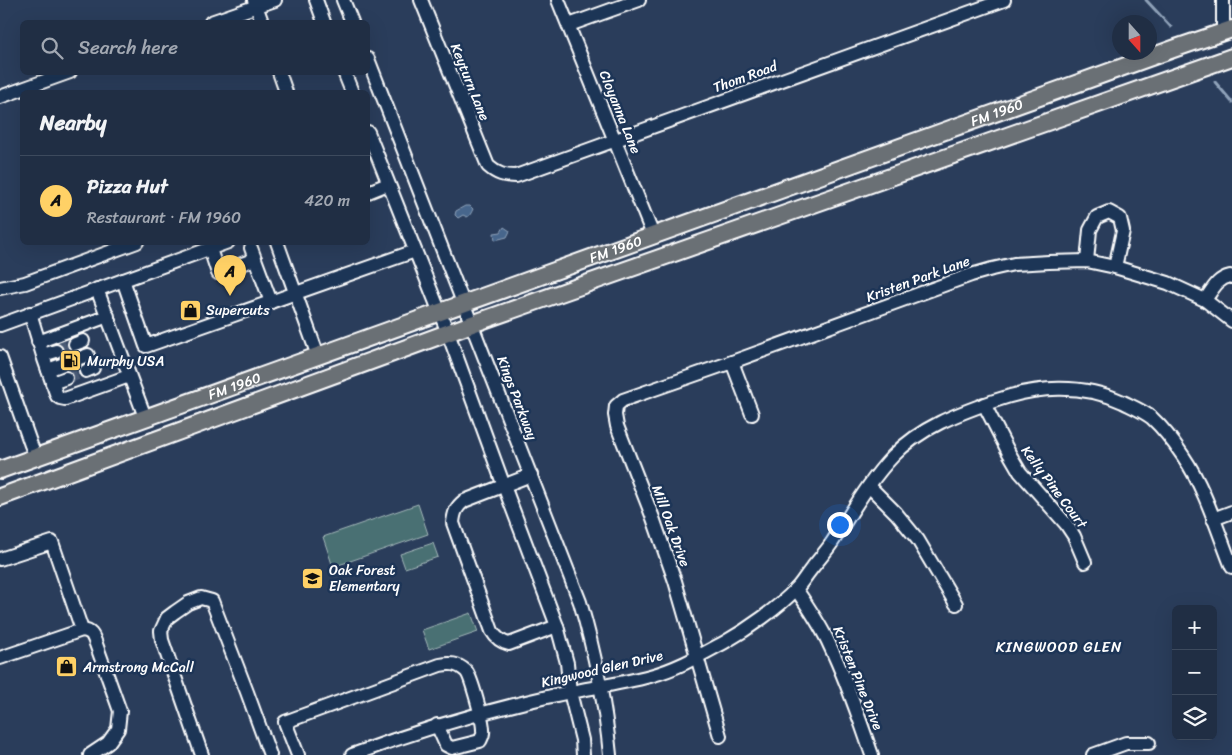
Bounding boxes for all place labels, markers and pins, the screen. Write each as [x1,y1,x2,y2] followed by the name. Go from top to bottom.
[214,255,246,296] pin: A
[178,298,202,322] shop icon: Supercuts
[206,298,270,323] place label: Supercuts
[59,349,83,373] fuel station icon: Murphy USA
[87,349,164,374] place label: Murphy USA
[329,558,400,599] place label: Oak Forest Elementary
[301,566,325,590] school or university icon: Oak Forest Elementary
[55,655,79,679] shop icon: Armstrong McCall
[82,655,195,680] place label: Armstrong McCall

